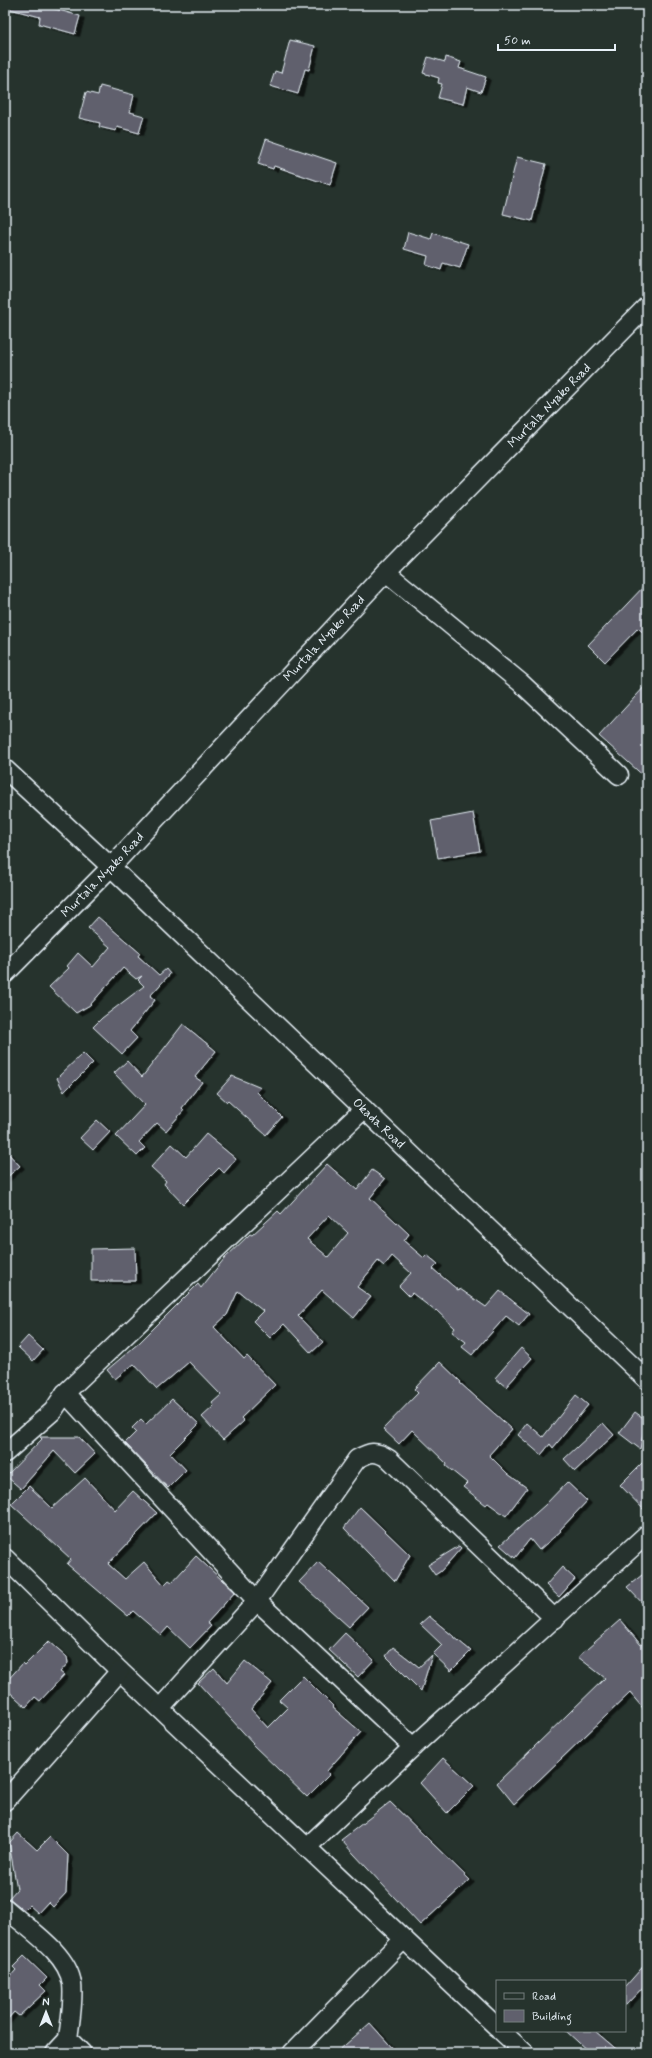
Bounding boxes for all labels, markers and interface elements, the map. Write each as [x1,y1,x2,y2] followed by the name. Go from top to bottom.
[498,26,615,52] scale bar
[504,33,531,49] text: 50 m
[504,360,595,452] street label: Murtala Nyako Road
[279,592,369,685] street label: Murtala Nyako Road
[57,829,148,921] street label: Murtala Nyako Road
[349,1094,409,1152] street label: Okada Road
[496,1980,626,2032] legend
[532,1989,556,2005] text: Road
[26,1992,66,2032] north arrow
[42,1996,50,2010] text: N
[532,2009,572,2026] text: Building

